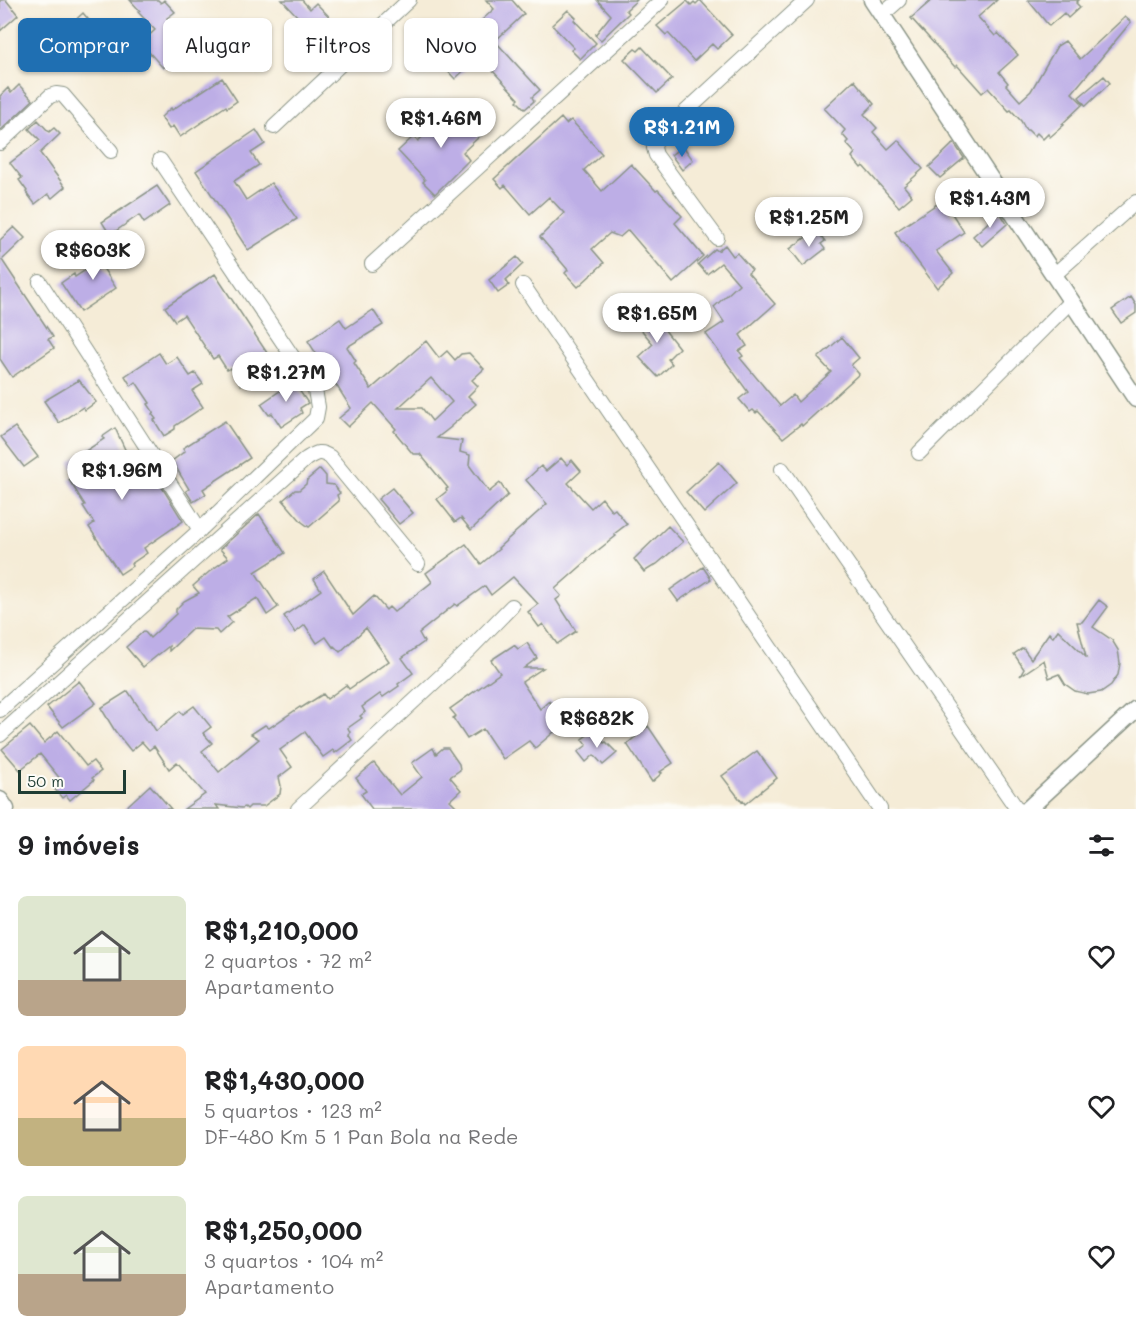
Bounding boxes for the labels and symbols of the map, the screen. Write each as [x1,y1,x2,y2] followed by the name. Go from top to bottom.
[386,98,496,149] pin: R$1.46M
[627,107,737,158] pin: R$1.21M
[935,178,1045,229] pin: R$1.43M
[754,197,864,248] pin: R$1.25M
[44,230,142,281] pin: R$603K
[602,293,712,344] pin: R$1.65M
[231,352,341,403] pin: R$1.27M
[67,450,177,501] pin: R$1.96M
[548,698,646,749] pin: R$682K
[18,767,126,794] scale bar

